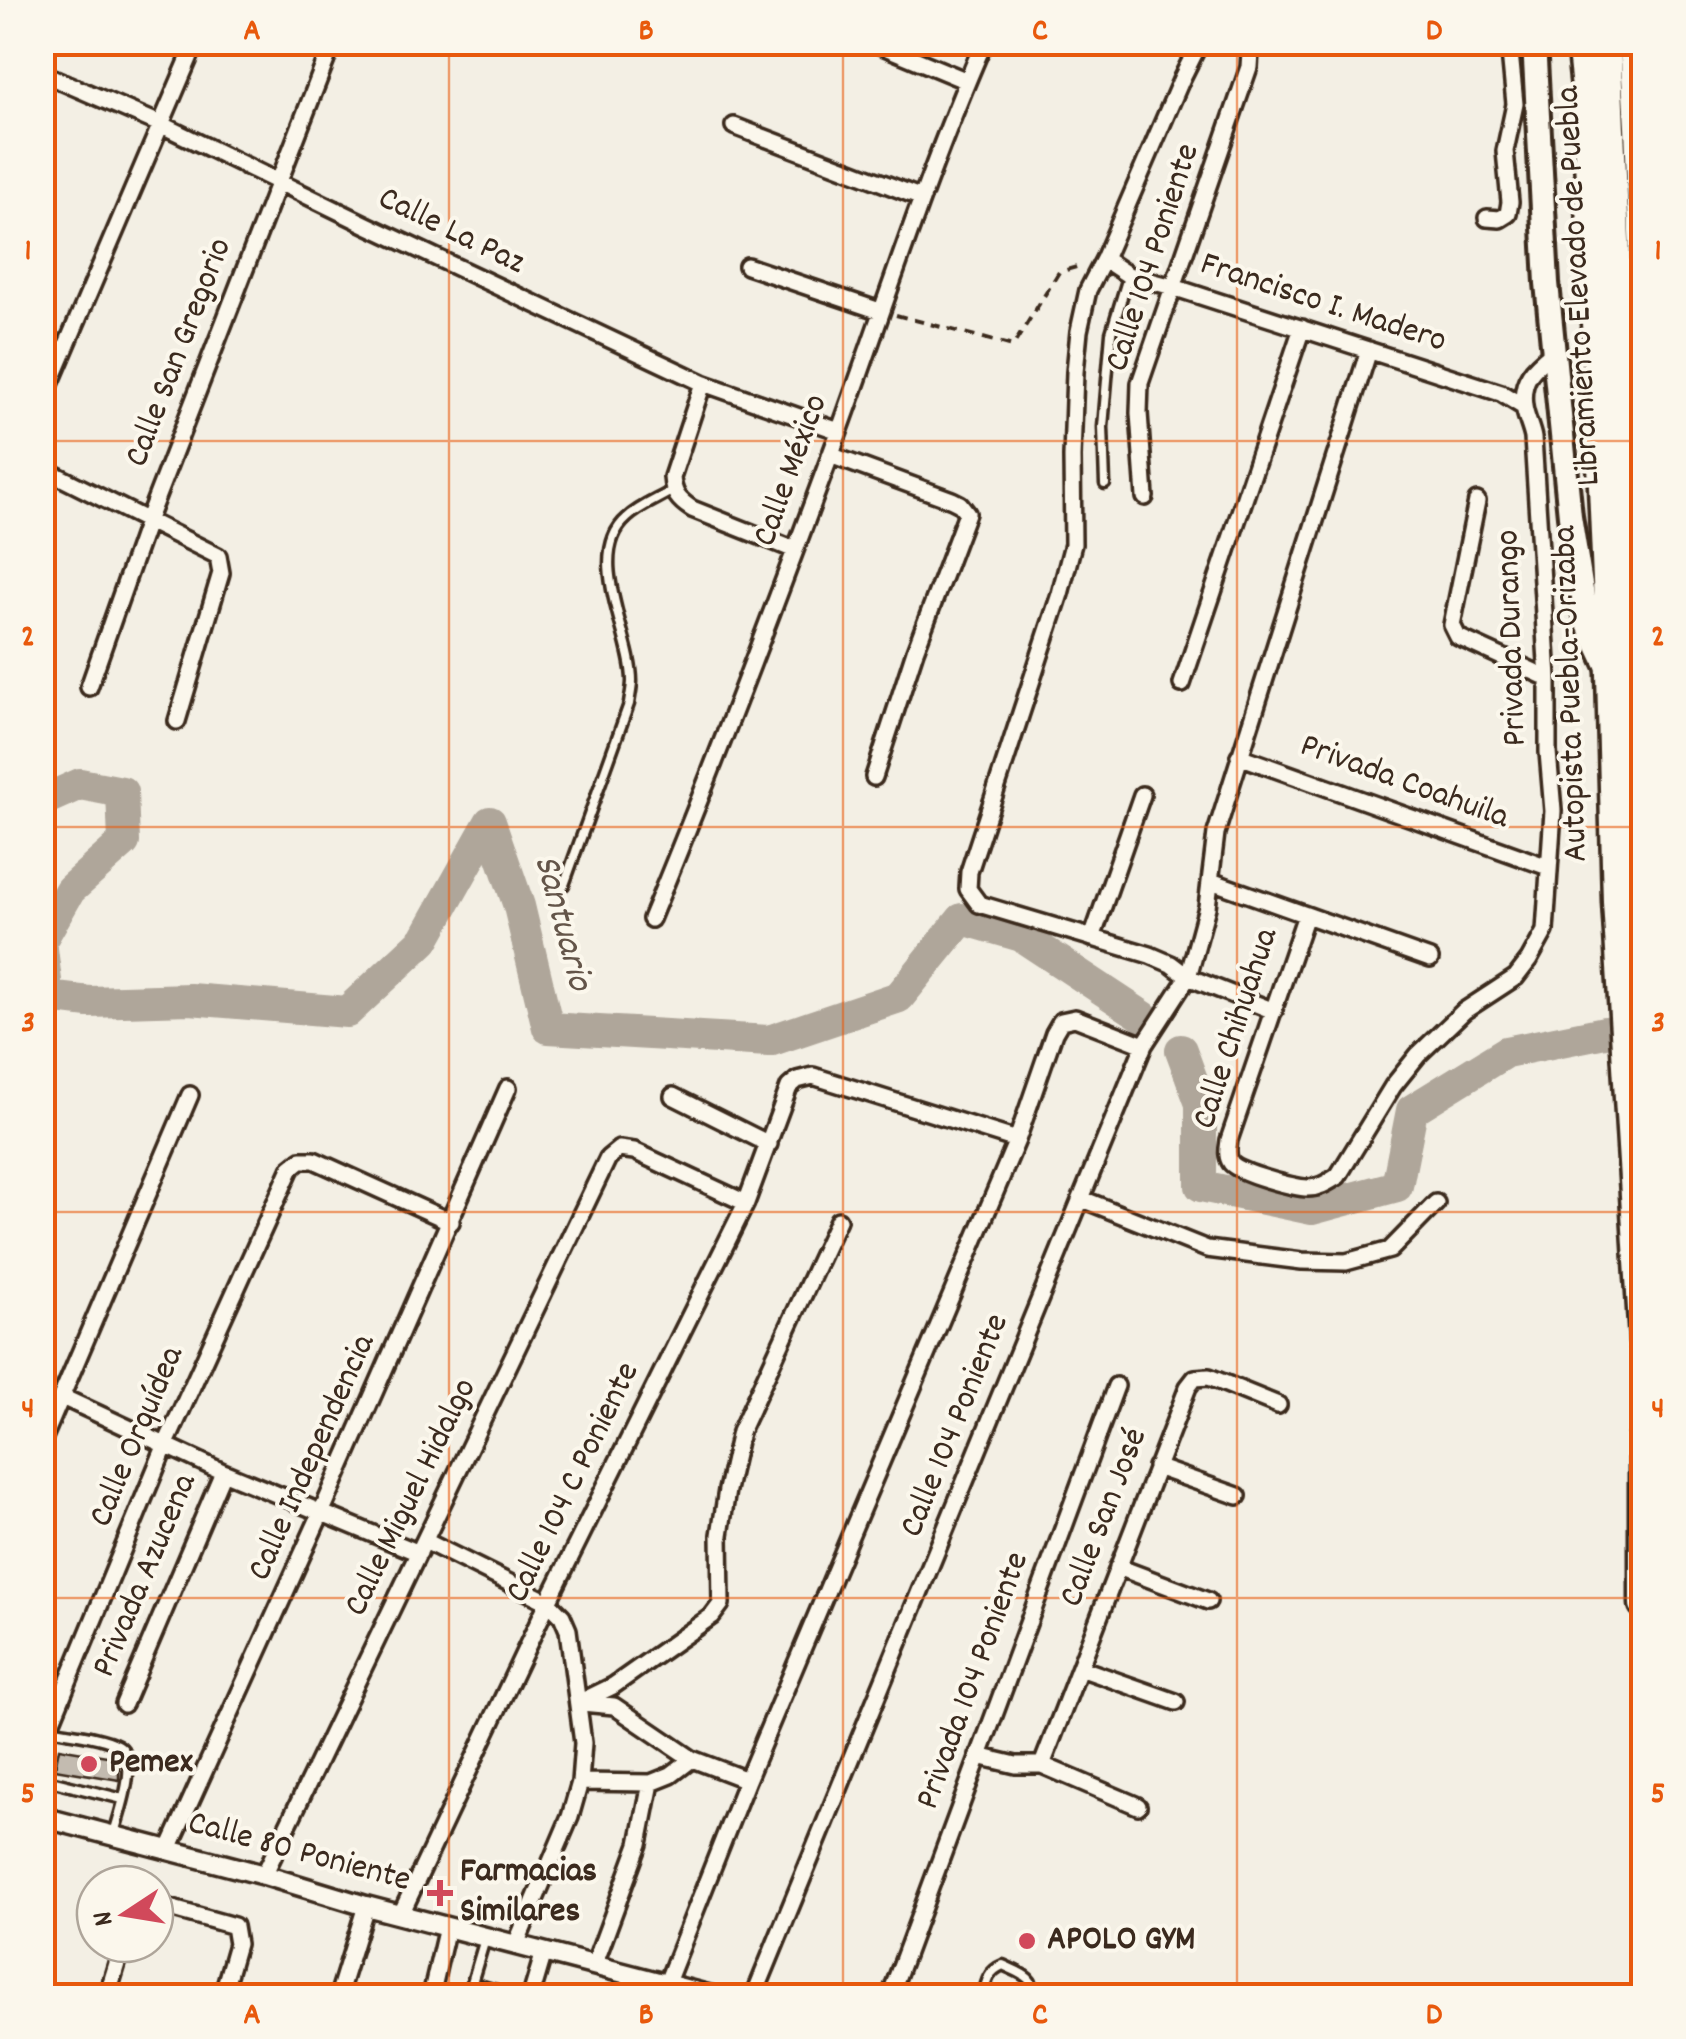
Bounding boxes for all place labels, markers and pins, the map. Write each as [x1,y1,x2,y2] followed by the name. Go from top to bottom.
[109,1739,193,1789] place label: Pemex
[78,1753,100,1775] marker: Pemex
[460,1848,597,1938] place label: Farmacias Similares
[429,1882,451,1904] marker: Farmacias Similares
[1047,1916,1196,1966] place label: APOLO GYM
[1016,1930,1038,1952] marker: APOLO GYM

